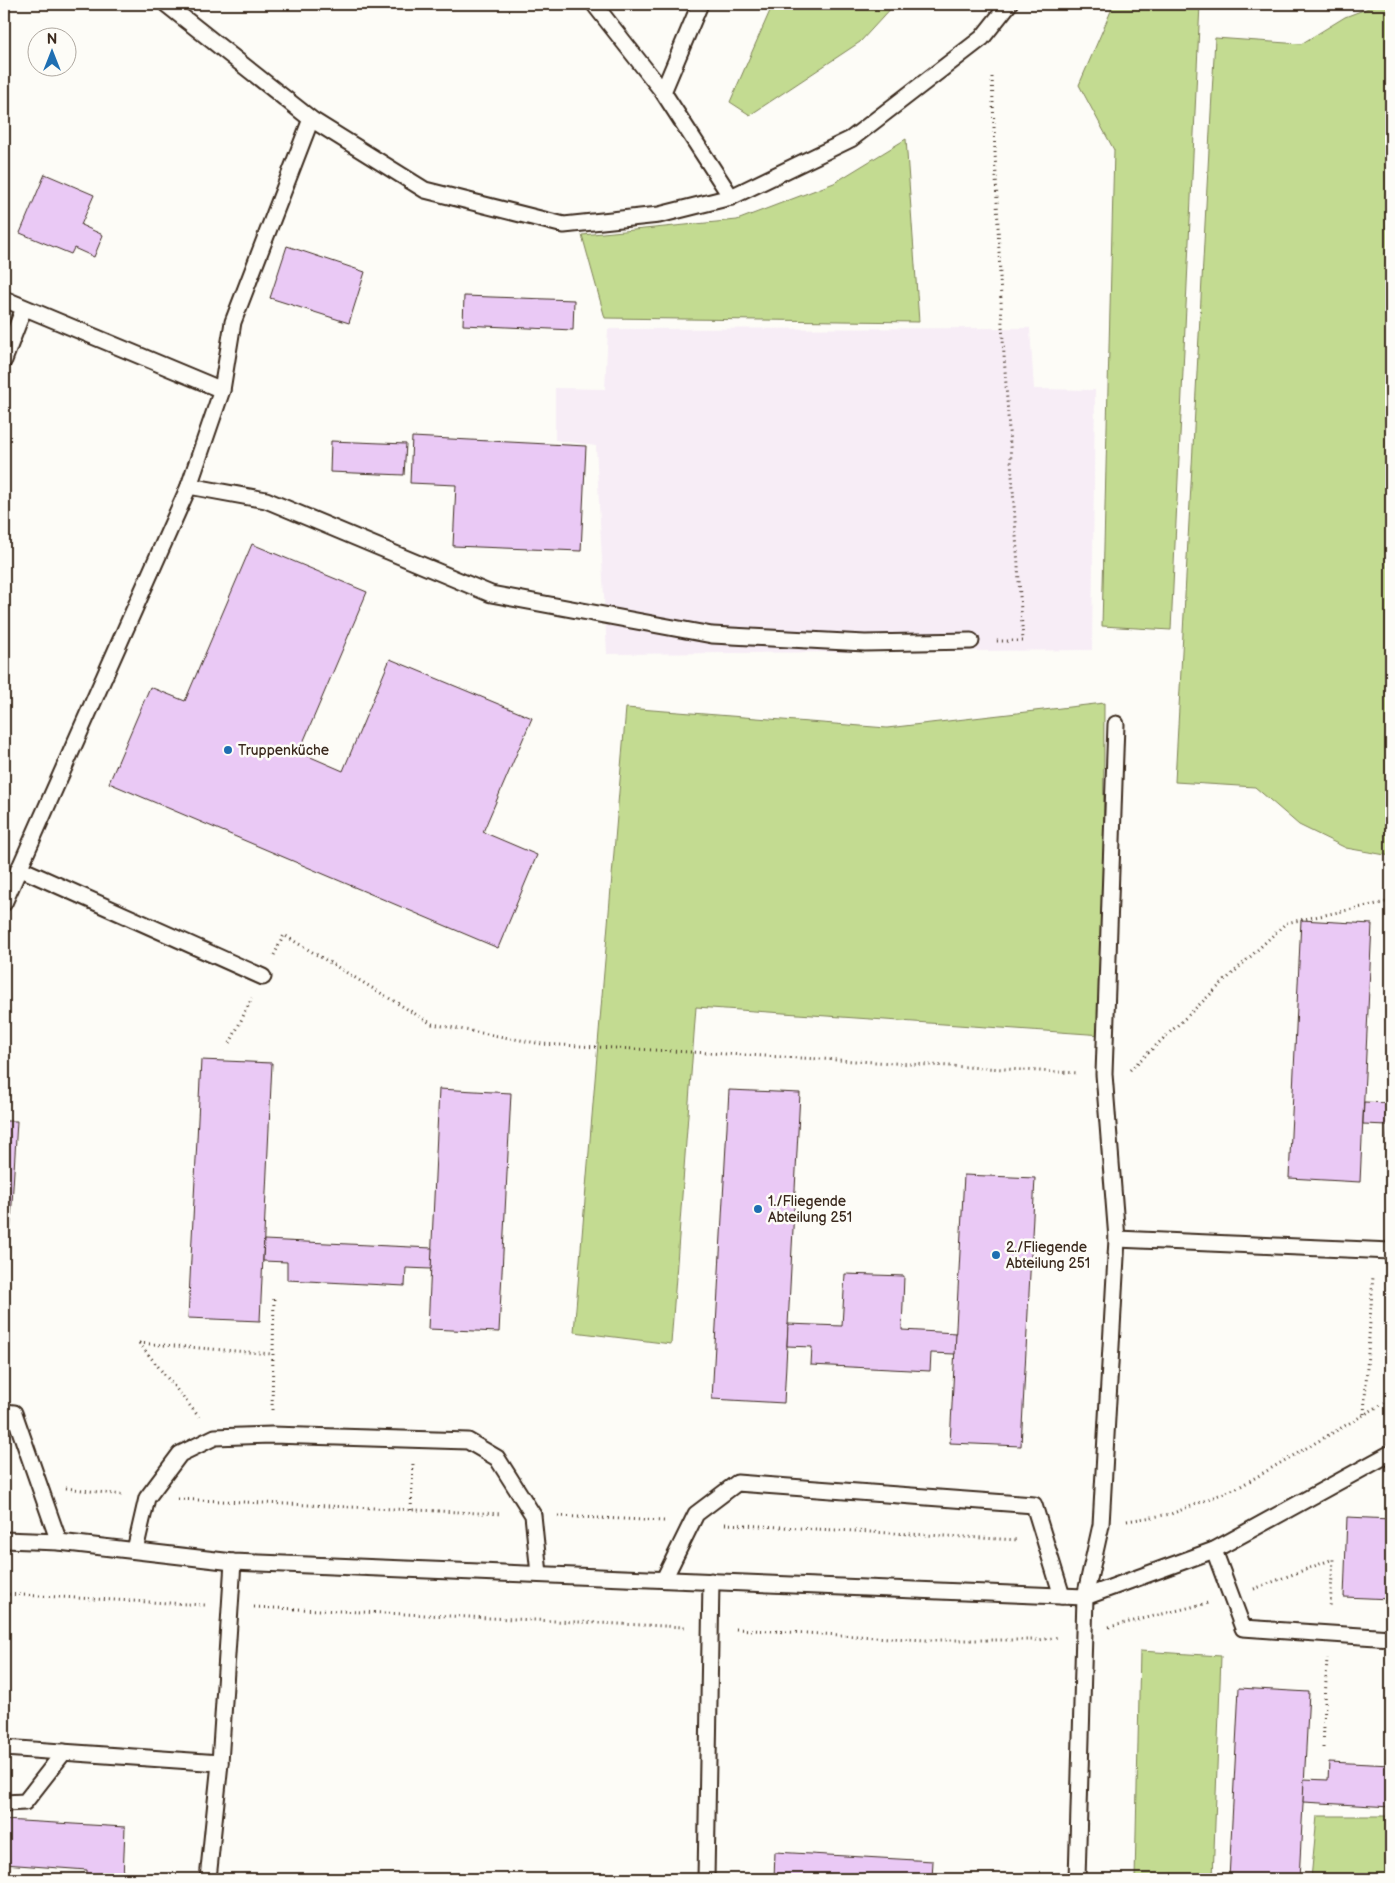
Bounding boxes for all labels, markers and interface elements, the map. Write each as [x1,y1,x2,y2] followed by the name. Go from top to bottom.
[28,28,78,78] north arrow
[47,31,57,48] text: N
[238,742,329,759] place label: Truppenküche
[222,744,234,756] marker: Truppenküche
[768,1193,852,1226] place label: 1./Fliegende Abteilung 251
[752,1203,764,1215] marker: 1./Fliegende Abteilung 251
[1006,1239,1090,1272] place label: 2./Fliegende Abteilung 251
[990,1249,1002,1261] marker: 2./Fliegende Abteilung 251

